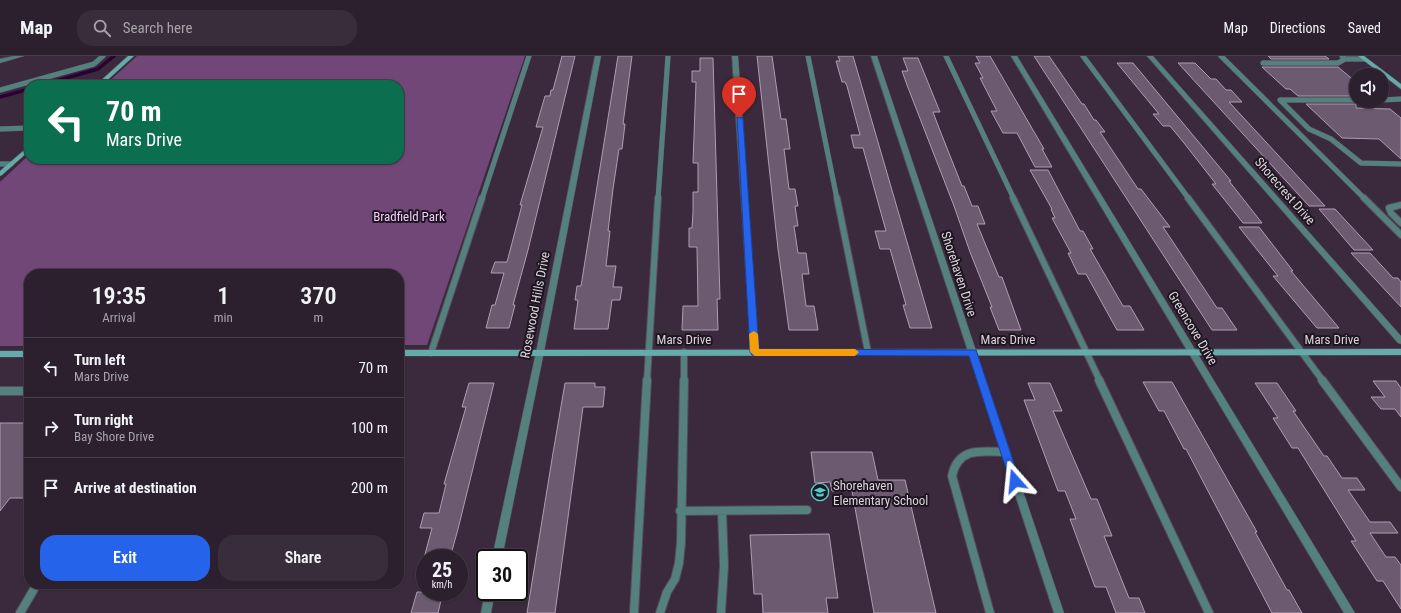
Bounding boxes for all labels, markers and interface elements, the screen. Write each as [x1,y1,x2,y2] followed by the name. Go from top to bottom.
[77,10,357,46] search box
[20,16,53,39] text: Map
[91,17,113,39] icon: search
[123,19,193,37] text: Search here
[1224,20,1248,36] text: Map
[1270,20,1326,36] text: Directions
[1348,20,1381,36] text: Saved
[1349,68,1389,108] map controls
[1349,68,1389,108] button: sound
[722,77,756,118] pin
[728,83,750,105] icon: arrive
[106,95,162,128] text: 70 m
[40,96,92,148] icon: left
[106,129,182,150] text: Mars Drive
[1252,154,1318,228] street label: Shorecrest Drive
[373,209,445,224] park label: Bradfield Park
[938,230,980,318] street label: Shorehaven Drive
[517,250,553,360] street label: Rosewood Hills Drive
[92,282,146,310] text: 19:35
[217,282,229,310] text: 1
[300,282,336,310] text: 370
[1165,289,1221,367] street label: Greencove Drive
[102,310,135,325] text: Arrival
[214,310,233,325] text: min
[313,310,323,325] text: m
[657,332,711,347] street label: Mars Drive
[981,332,1035,347] street label: Mars Drive
[1305,332,1359,347] street label: Mars Drive
[74,351,125,369] text: Turn left
[40,357,62,379] icon: left
[358,359,388,377] text: 70 m
[74,369,129,384] text: Mars Drive
[74,411,133,429] text: Turn right
[40,417,62,439] icon: right
[351,419,388,437] text: 100 m
[74,429,154,444] text: Bay Shore Drive
[994,460,1036,502] position arrow
[40,477,62,499] icon: arrive
[833,478,928,508] place label: Shorehaven Elementary School
[74,479,197,497] text: Arrive at destination
[351,479,388,497] text: 200 m
[810,482,830,502] school or university icon: Shorehaven Elementary School
[40,535,210,581] button: Exit
[218,535,388,581] button: Share
[476,549,528,601] speed limit sign: 30
[432,558,452,582] text: 25
[432,579,452,590] text: km/h

